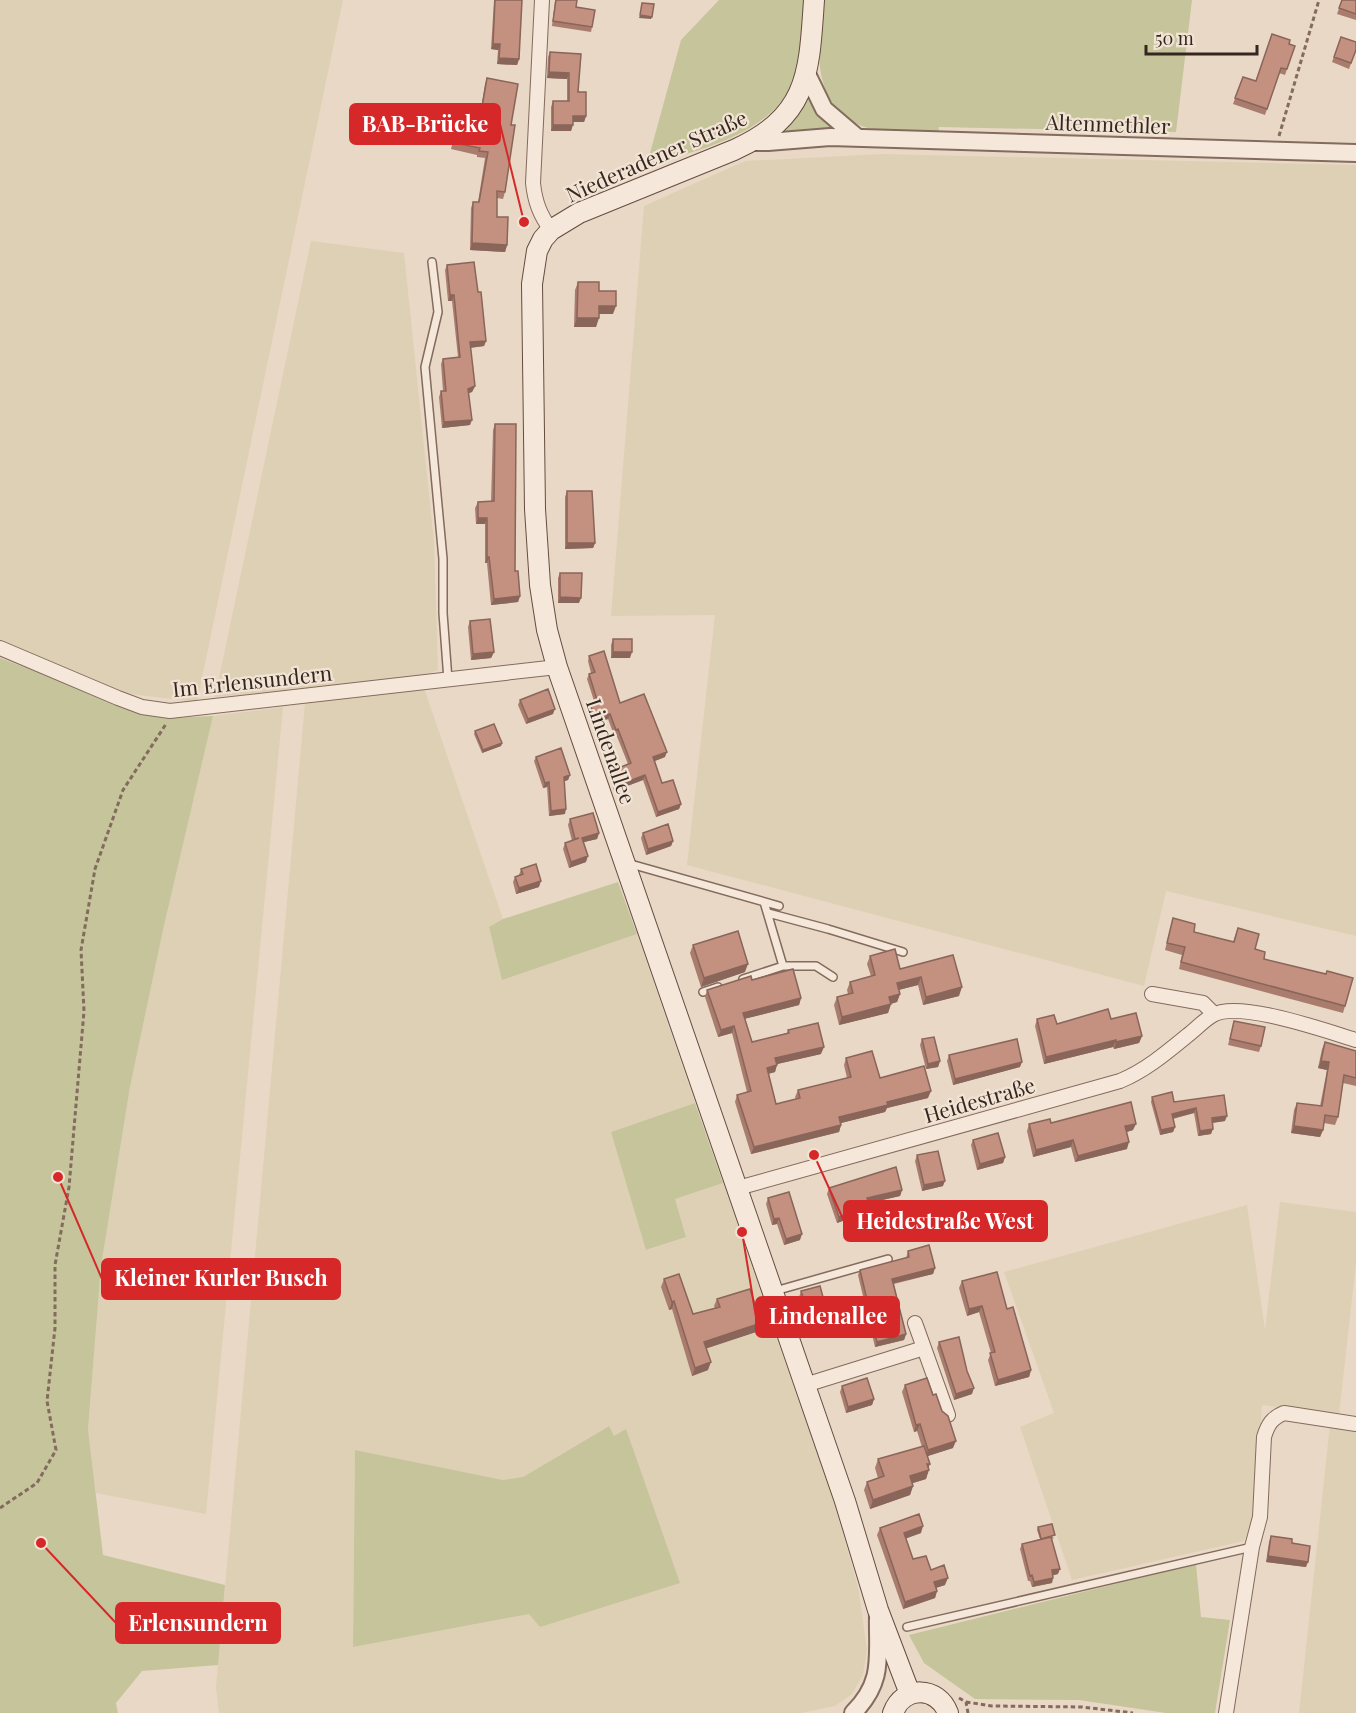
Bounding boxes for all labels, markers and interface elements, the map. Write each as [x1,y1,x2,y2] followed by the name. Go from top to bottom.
[1146,18,1257,56] scale bar
[1155,26,1194,50] text: 50 m
[561,102,751,208] street label: Niederadener Straße
[350,104,500,144] callout: BAB-Brücke
[1044,107,1171,139] street label: Altenmethler
[362,108,488,138] text: BAB-Brücke
[171,658,334,702] street label: Im Erlensundern
[581,694,643,808] street label: Lindenallee
[920,1070,1038,1128] street label: Heidestraße
[844,1201,1047,1241] callout: Heidestraße West
[856,1205,1034,1235] text: Heidestraße West
[102,1259,340,1299] callout: Kleiner Kurler Busch
[114,1262,328,1292] text: Kleiner Kurler Busch
[756,1297,899,1337] callout: Lindenallee
[769,1300,887,1330] text: Lindenallee
[116,1603,280,1643] callout: Erlensundern
[128,1607,268,1637] text: Erlensundern

